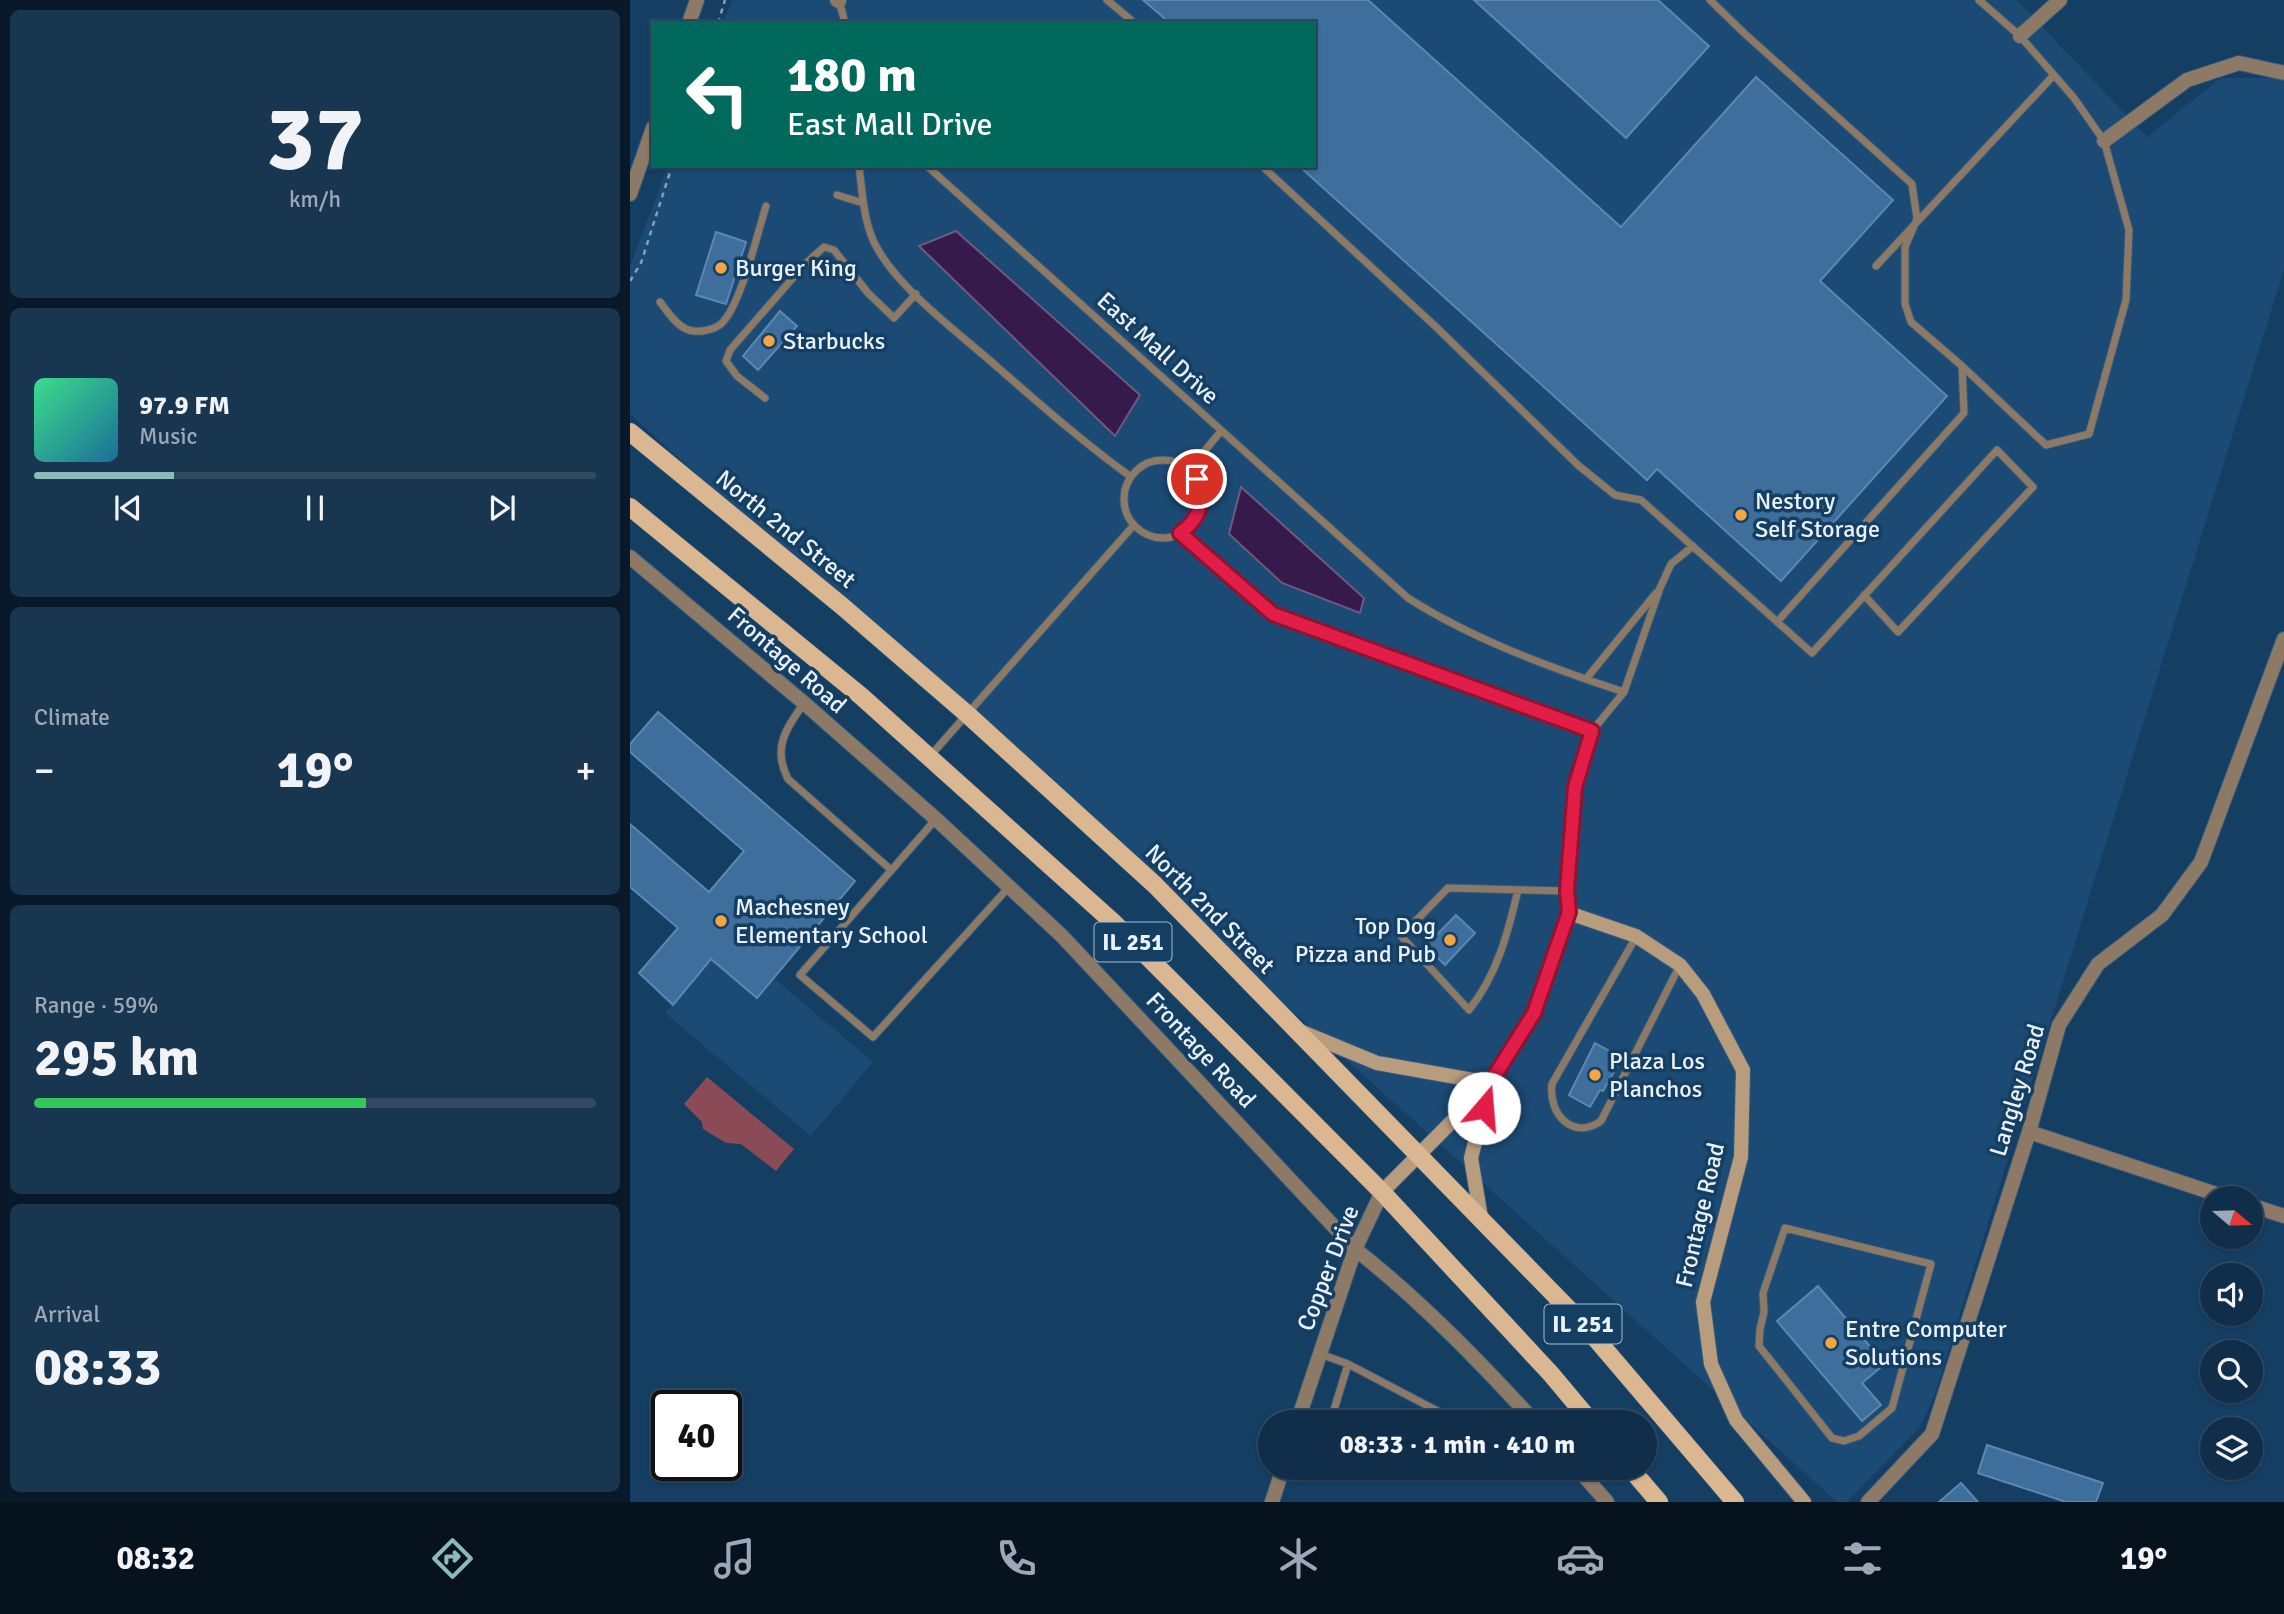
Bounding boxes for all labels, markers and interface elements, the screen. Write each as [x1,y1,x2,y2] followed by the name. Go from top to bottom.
[787,45,917,105] text: 180 m
[672,49,763,140] icon: left
[266,83,364,196] text: 37
[787,105,992,144] text: East Mall Drive
[289,185,341,214] text: km/h
[735,253,857,283] place label: Burger King
[713,260,729,276] marker: Burger King
[1091,285,1225,411] street label: East Mall Drive
[783,326,885,356] place label: Starbucks
[761,333,777,349] marker: Starbucks
[139,390,230,422] text: 97.9 FM
[139,422,197,451] text: Music
[1167,449,1227,509] pin
[1178,460,1216,498] icon: arrive
[710,463,862,595] street label: North 2nd Street
[1755,486,1880,544] place label: Nestory Self Storage
[109,489,147,527] icon: previous
[296,489,334,527] icon: pause
[483,489,521,527] icon: next
[1733,507,1749,523] marker: Nestory Self Storage
[721,600,853,720] street label: Frontage Road
[34,703,110,732] text: Climate
[277,738,353,802] text: 19°
[34,747,55,794] text: −
[575,747,596,794] text: +
[1139,838,1281,980] street label: North 2nd Street
[735,892,928,950] place label: Machesney Elementary School
[1295,911,1436,969] place label: Top Dog Pizza and Pub
[713,913,729,929] marker: Machesney Elementary School
[1094,923,1172,962] road number: IL 251
[1442,932,1458,948] marker: Top Dog Pizza and Pub
[1140,986,1262,1114] street label: Frontage Road
[34,991,158,1020] text: Range · 59%
[1983,1020,2051,1160] street label: Langley Road
[34,1026,199,1090] text: 295 km
[1609,1046,1705,1104] place label: Plaza Los Planchos
[1587,1067,1603,1083] marker: Plaza Los Planchos
[1447,1071,1521,1145] position arrow
[1669,1140,1731,1290] street label: Frontage Road
[2200,1186,2263,1250] north arrow
[2200,1186,2263,1480] map controls
[1290,1201,1366,1335] street label: Copper Drive
[2200,1263,2263,1326] button: sound
[34,1300,100,1329] text: Arrival
[1544,1304,1622,1344] road number: IL 251
[1845,1314,2007,1372] place label: Entre Computer Solutions
[34,1335,162,1399] text: 08:33
[1823,1335,1839,1351] marker: Entre Computer Solutions
[2200,1340,2263,1403] button: search
[651,1390,742,1481] speed limit sign: 40
[2200,1417,2263,1480] button: layers
[1340,1429,1575,1461] text: 08:33 · 1 min · 410 m
[428,1534,477,1583] icon: directions
[710,1534,759,1583] icon: music
[992,1534,1041,1583] icon: phone
[1274,1534,1323,1583] icon: climate
[1556,1534,1605,1583] icon: car
[1838,1534,1887,1583] icon: filters
[117,1539,195,1578] text: 08:32
[2120,1539,2167,1578] text: 19°

